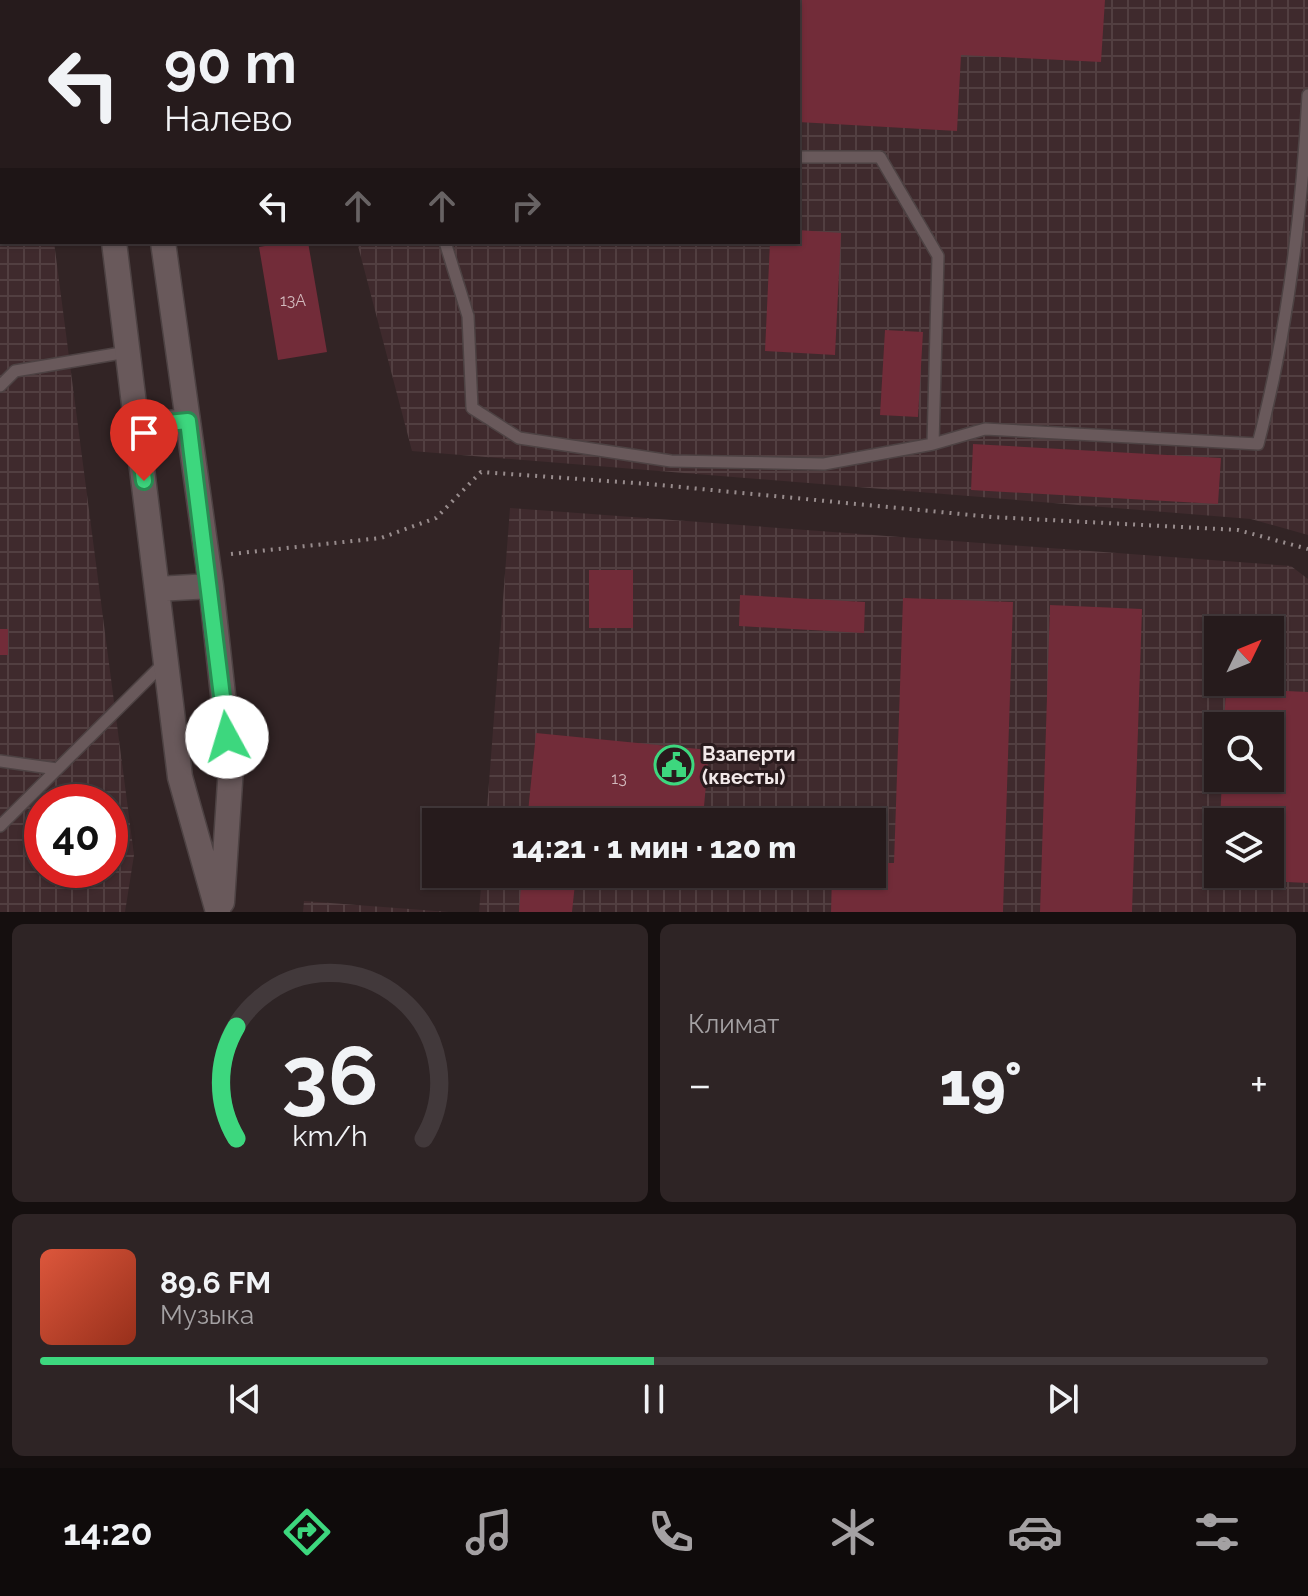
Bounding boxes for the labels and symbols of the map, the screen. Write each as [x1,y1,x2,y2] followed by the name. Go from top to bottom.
[280,291,306,310] house number: 13А
[110,399,178,481] pin
[1204,616,1284,696] north arrow
[185,695,269,779] position arrow
[702,742,796,789] place label: Взаперти (квесты)
[653,744,695,786] public building icon: Взаперти (квесты)
[611,769,627,788] house number: 13
[24,784,128,888] speed limit sign: 40

